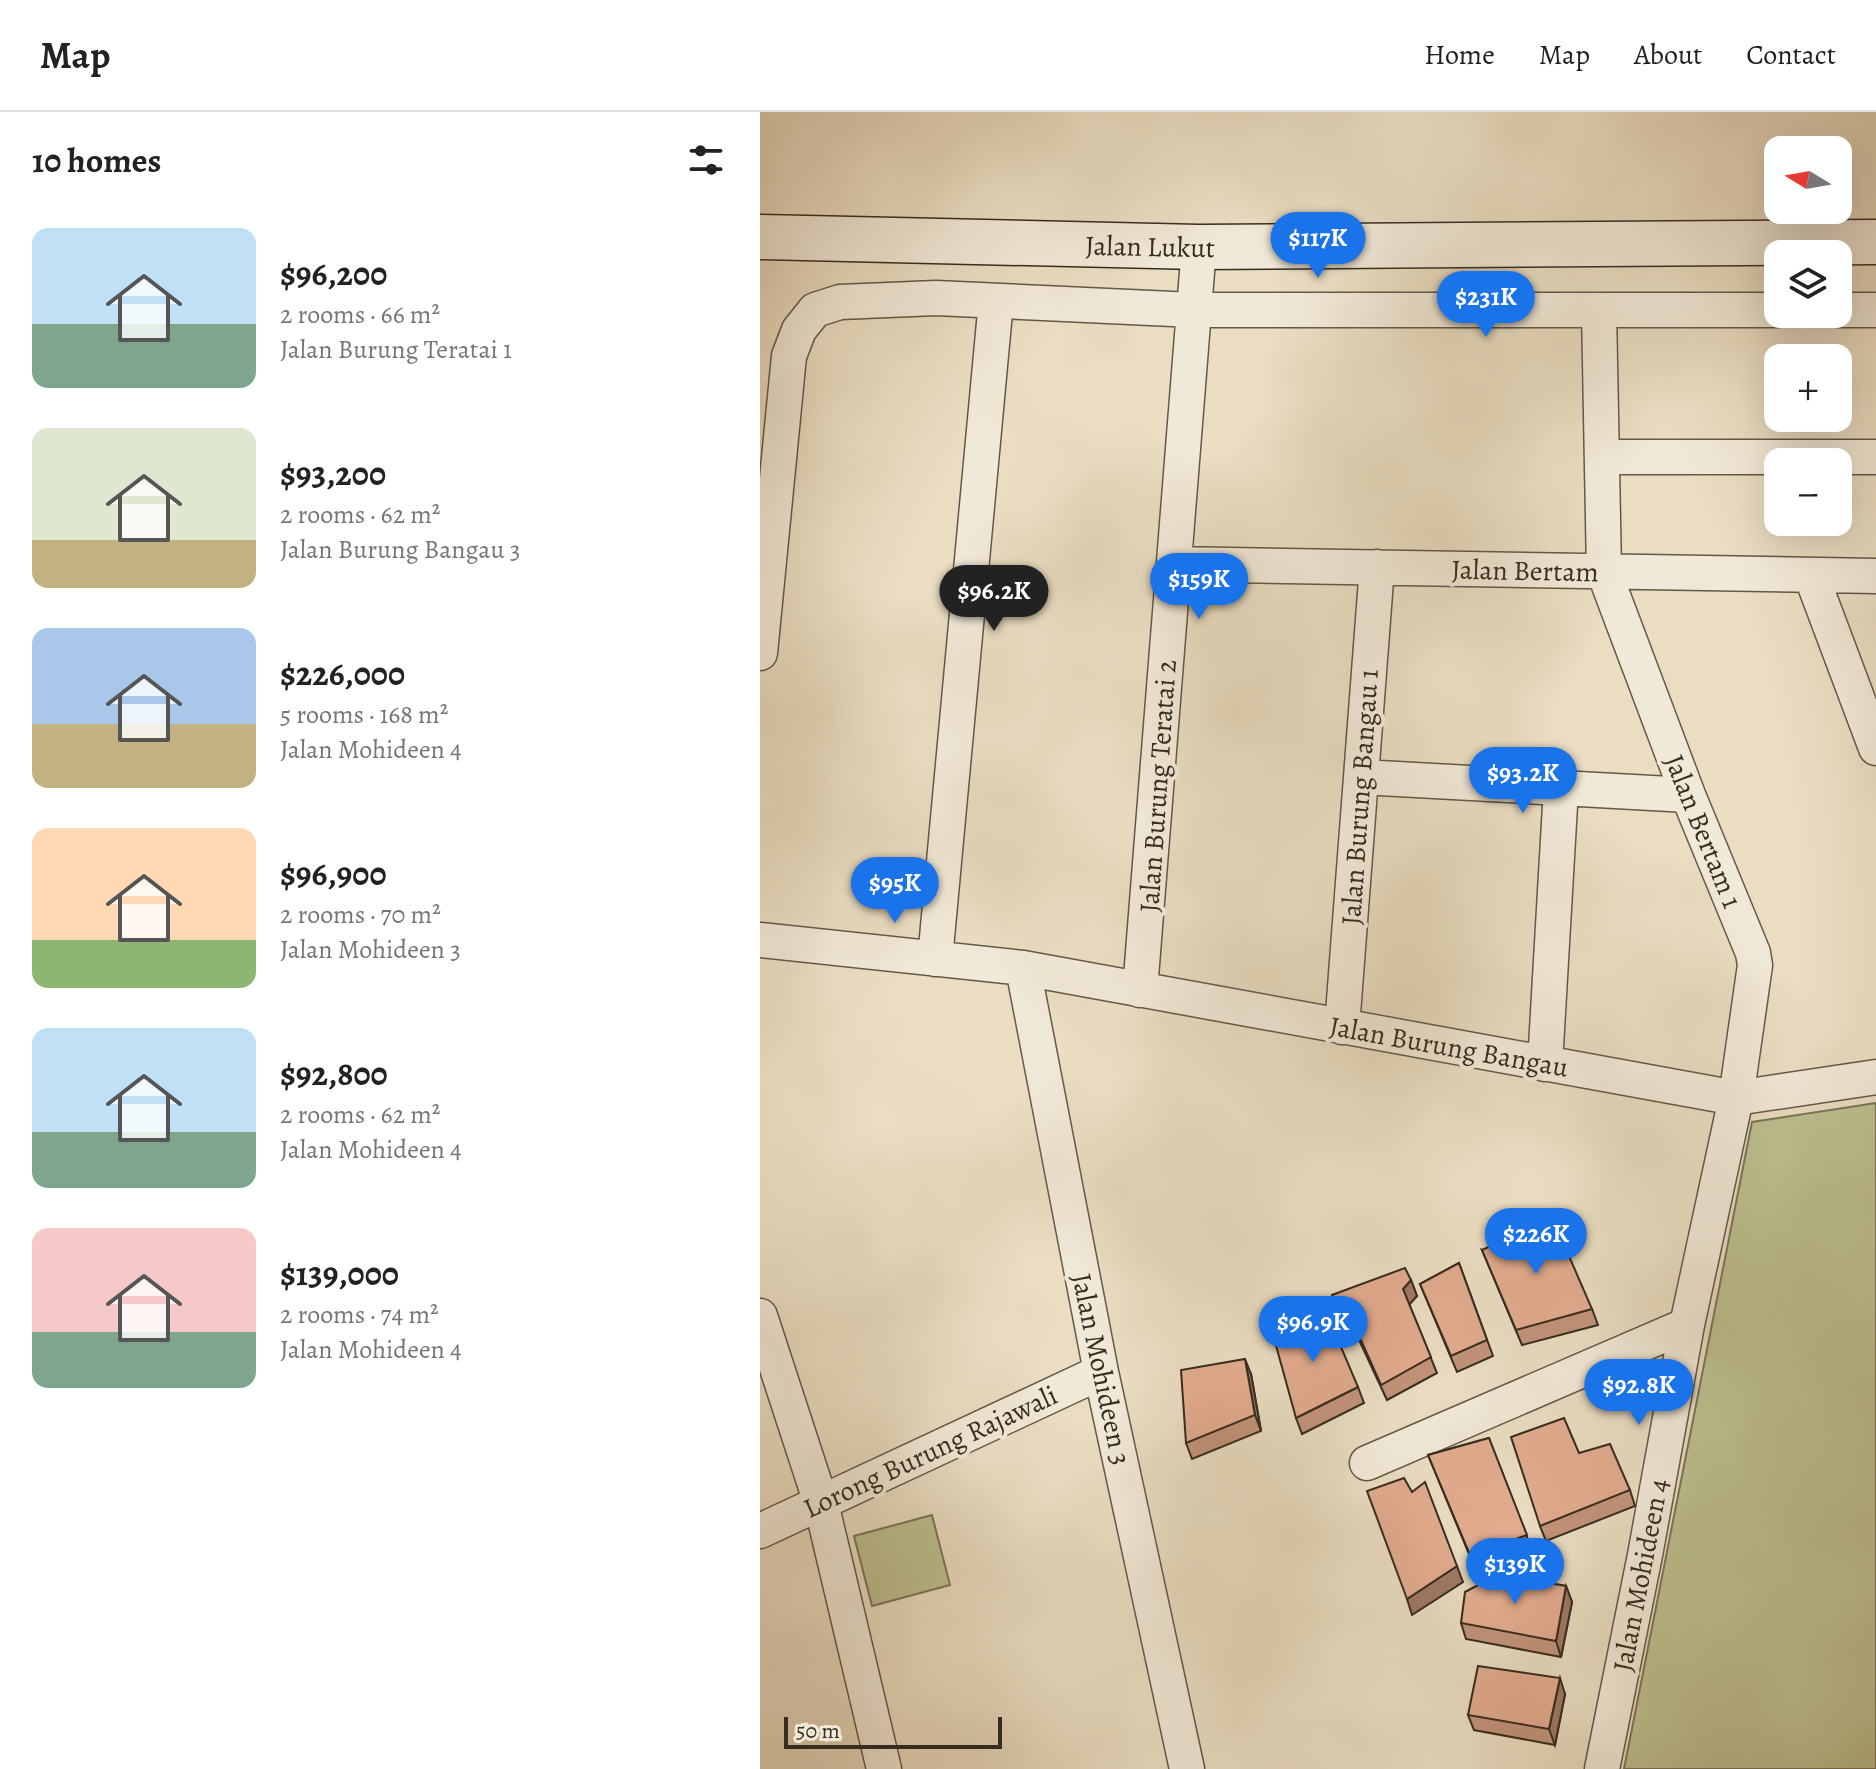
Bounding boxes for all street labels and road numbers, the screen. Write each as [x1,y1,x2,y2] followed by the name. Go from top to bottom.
[1085,227,1215,267] street label: Jalan Lukut
[1451,551,1599,591] street label: Jalan Bertam
[1130,658,1186,914] street label: Jalan Burung Teratai 2
[1332,668,1388,927] street label: Jalan Burung Bangau 1
[1655,749,1751,914] street label: Jalan Bertam 1
[1326,1007,1572,1087] street label: Jalan Burung Bangau
[1062,1270,1140,1468] street label: Jalan Mohideen 3
[797,1376,1064,1528] street label: Lorong Burung Rajawali
[1604,1475,1678,1675] street label: Jalan Mohideen 4

